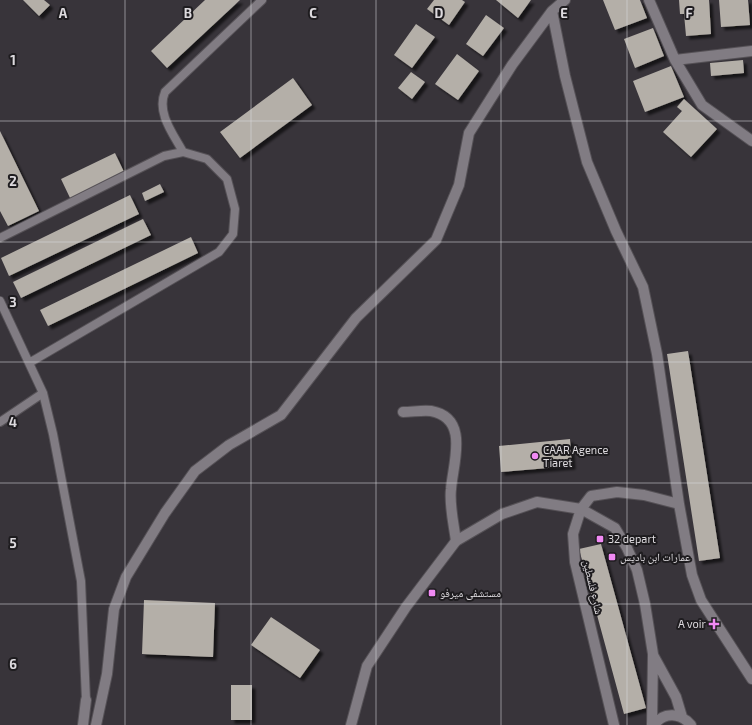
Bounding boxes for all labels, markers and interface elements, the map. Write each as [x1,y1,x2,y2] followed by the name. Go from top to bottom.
[59,5,68,21] text: A
[184,5,192,21] text: B
[309,5,317,21] text: C
[435,5,444,21] text: D
[560,5,568,21] text: E
[685,5,693,21] text: F
[10,52,16,68] text: 1
[9,173,17,189] text: 2
[9,294,17,310] text: 3
[9,414,17,430] text: 4
[543,443,608,469] place label: CAAR Agence Tiaret
[530,451,540,461] marker: CAAR Agence Tiaret
[608,532,656,545] place label: 32 depart
[595,534,605,544] marker: 32 depart
[9,535,17,551] text: 5
[620,550,691,564] place label: عمارات ابن باديس
[607,552,617,562] marker: عمارات ابن باديس
[580,558,606,616] street label: شارع فلسطين
[440,586,501,600] place label: مستشفى ميرفو
[427,588,437,598] marker: مستشفى ميرفو
[678,617,707,630] place label: A voir
[709,619,719,629] marker: A voir
[9,656,17,672] text: 6

